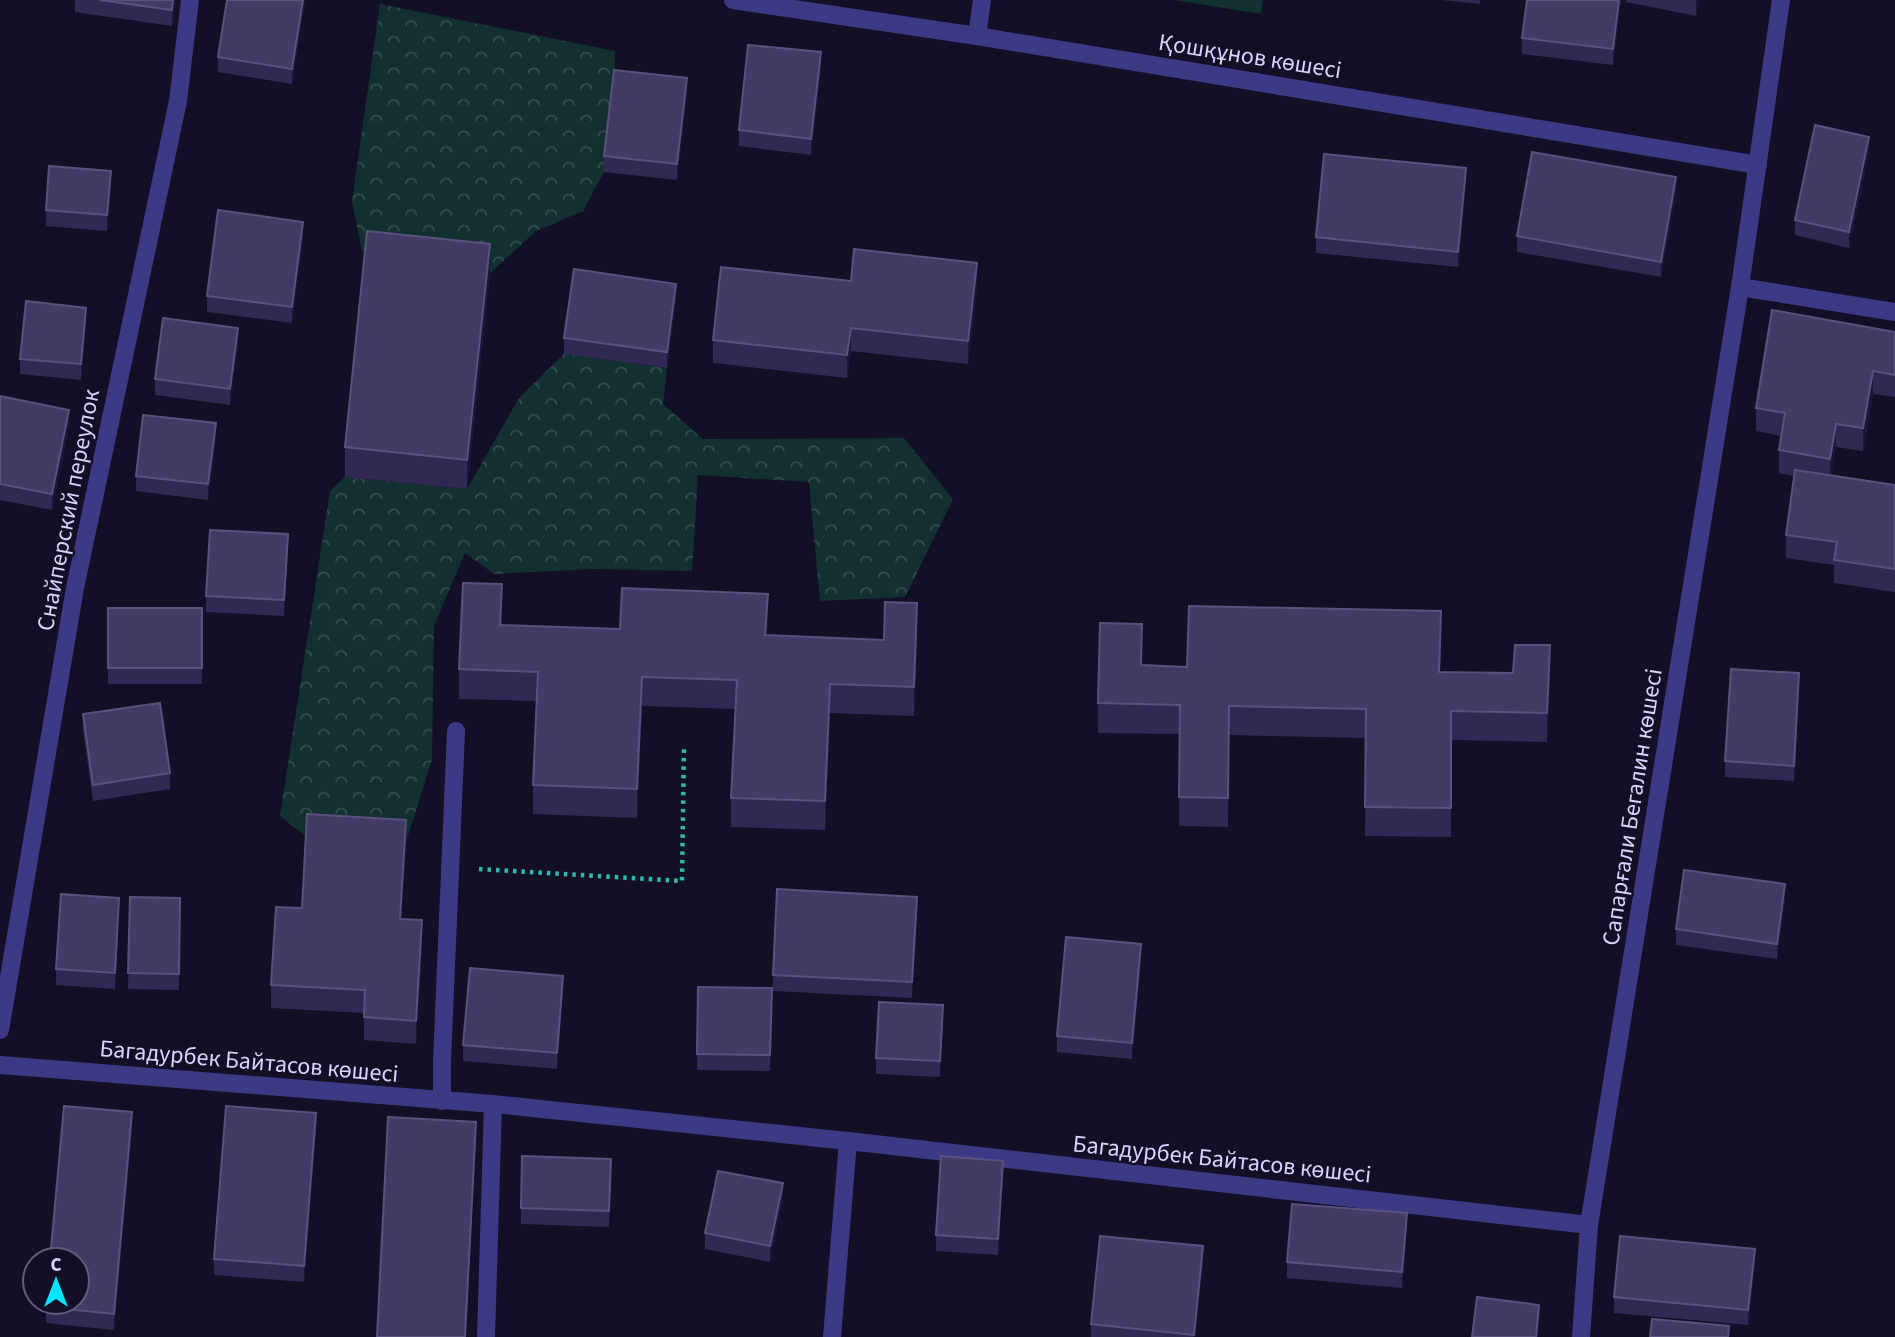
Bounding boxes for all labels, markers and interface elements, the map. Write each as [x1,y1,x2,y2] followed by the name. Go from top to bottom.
[1156,25,1344,88] street label: Қошқұнов көшесі
[28,386,109,634] street label: Снайперский переулок
[1593,666,1672,948] street label: Сапарғали Бегалин көшесі
[98,1031,400,1092] street label: Багадурбек Байтасов көшесі
[1071,1126,1373,1193] street label: Багадурбек Байтасов көшесі
[21,1246,91,1316] north arrow
[50,1252,62,1279] text: С

